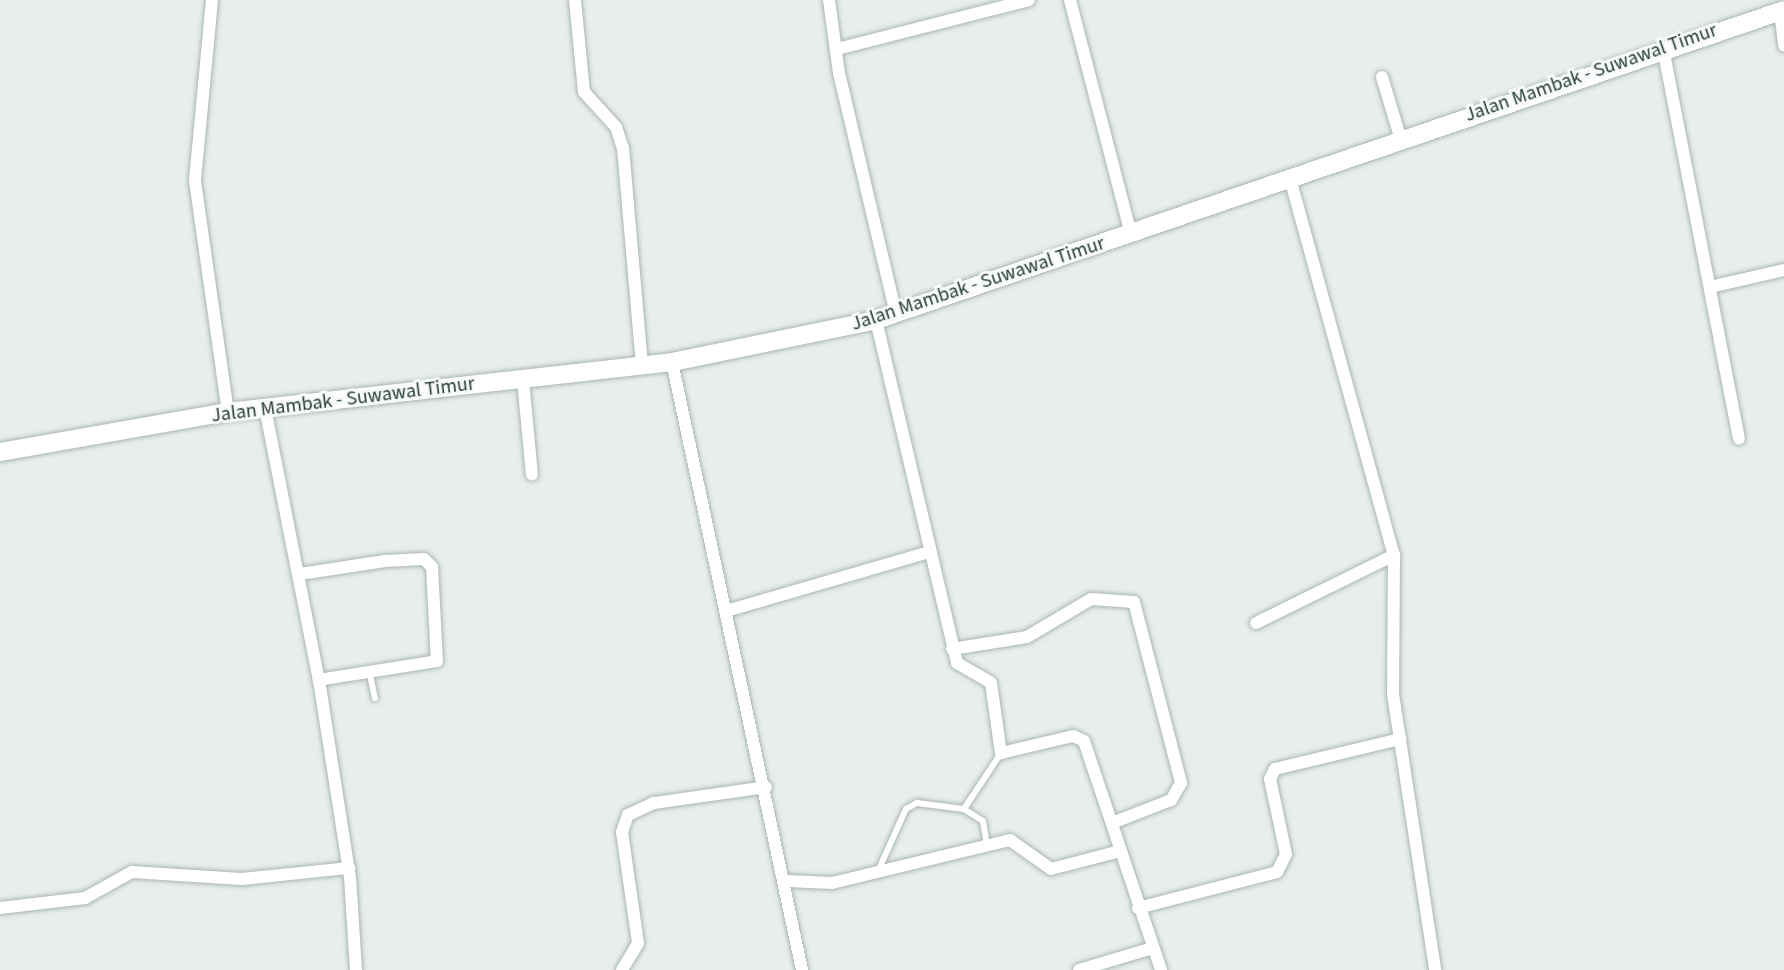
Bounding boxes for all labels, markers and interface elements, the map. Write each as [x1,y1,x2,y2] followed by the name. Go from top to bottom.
[1462,18,1720,128] street label: Jalan Mambak - Suwawal Timur
[848,232,1108,336] street label: Jalan Mambak - Suwawal Timur
[210,372,476,428] street label: Jalan Mambak - Suwawal Timur

